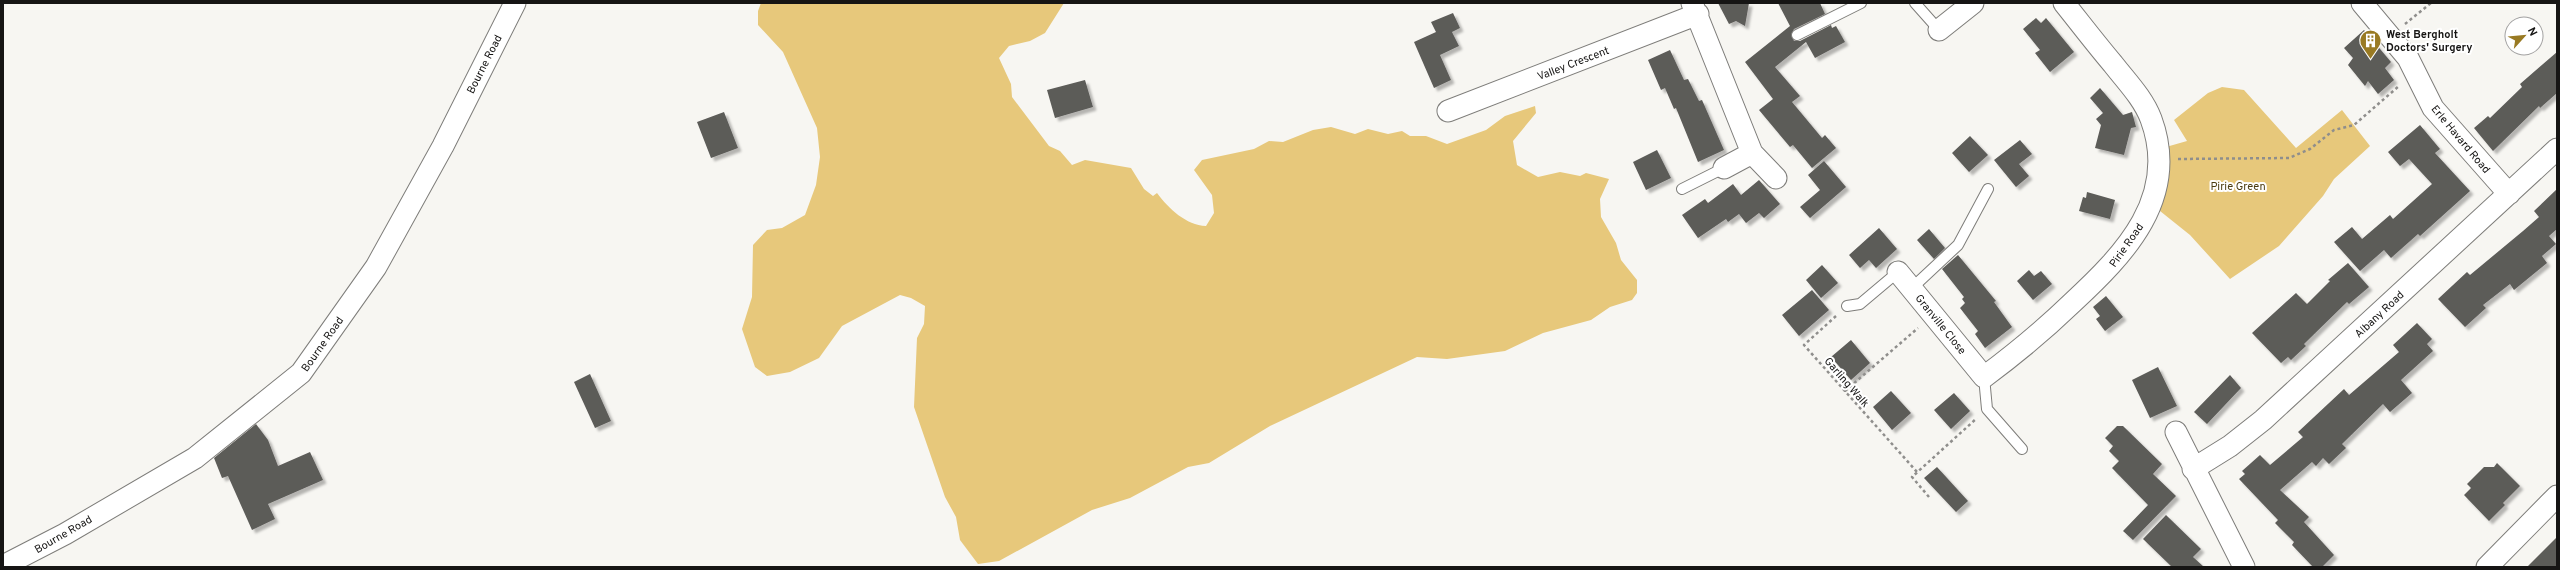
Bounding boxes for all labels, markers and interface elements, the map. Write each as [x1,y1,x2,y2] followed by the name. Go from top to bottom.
[2504,16,2544,56] north arrow
[2524,25,2540,39] text: N
[2357,27,2383,60] building icon: West Bergholt Doctors' Surgery
[2386,28,2472,55] place label: West Bergholt Doctors' Surgery
[464,33,506,96] street label: Bourne Road
[1535,44,1611,84] street label: Valley Crescent
[2428,103,2493,177] street label: Erle Havard Road
[2210,180,2266,194] park label: Pirie Green
[2107,221,2147,270] street label: Pirie Road
[2352,288,2407,341] street label: Albany Road
[1912,292,1969,358] street label: Granville Close
[299,314,347,375] street label: Bourne Road
[1821,355,1872,411] street label: Garling Walk
[32,513,95,557] street label: Bourne Road

